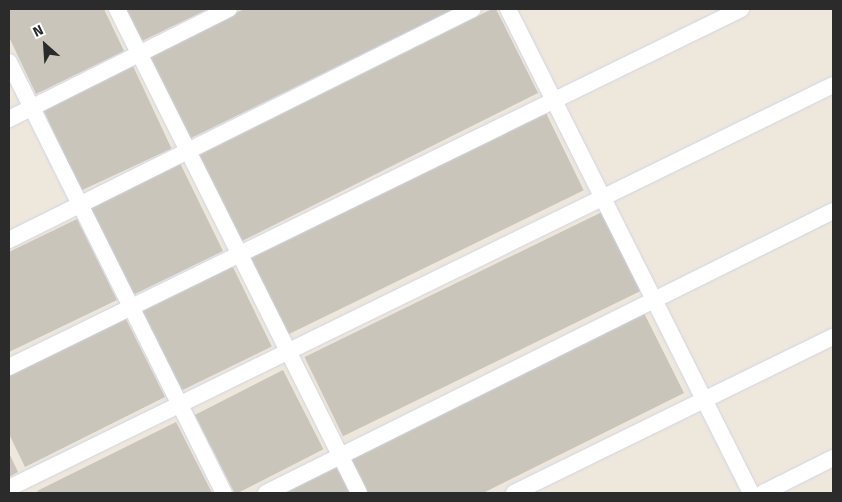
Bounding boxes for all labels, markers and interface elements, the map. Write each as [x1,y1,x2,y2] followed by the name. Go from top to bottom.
[20,20,70,70] north arrow
[30,21,46,41] text: N

